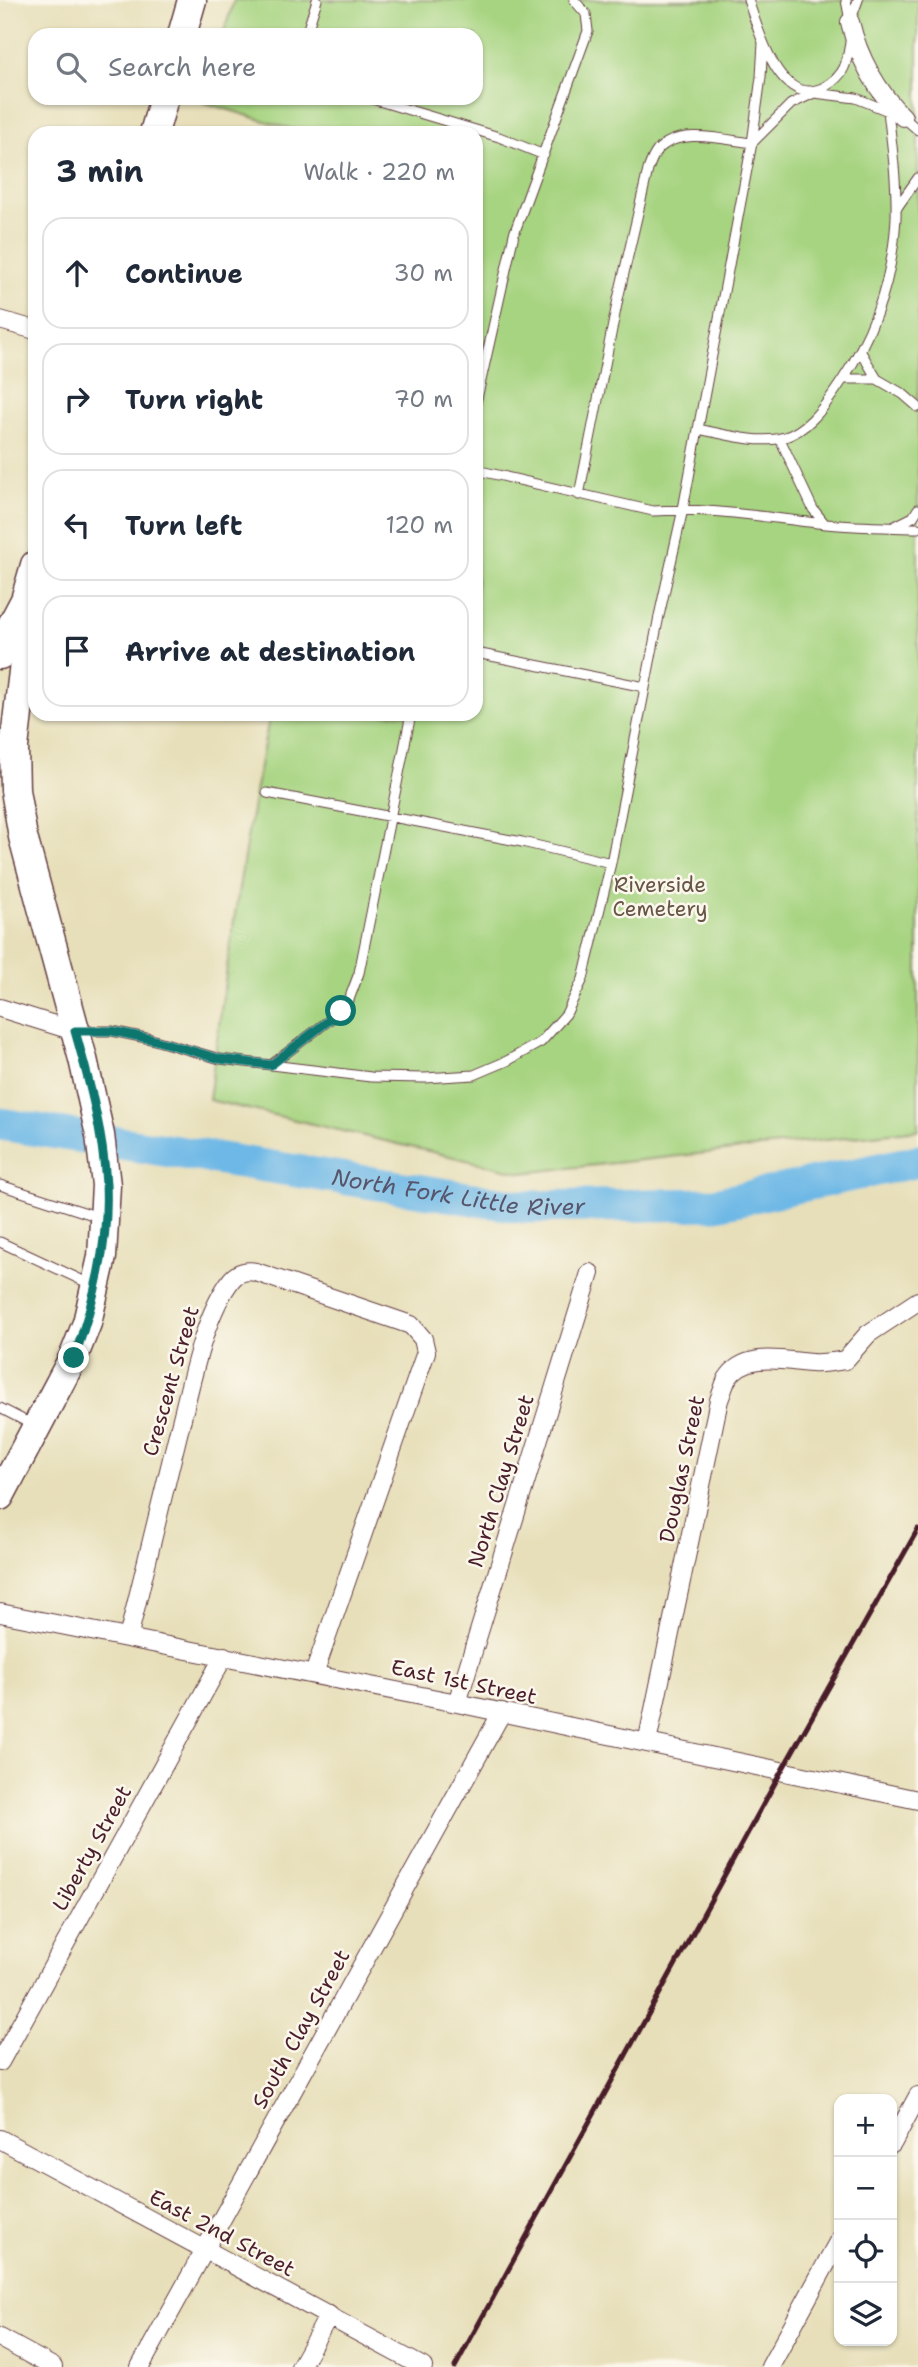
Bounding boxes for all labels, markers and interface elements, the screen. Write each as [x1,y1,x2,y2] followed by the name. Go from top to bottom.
[28,28,483,105] search box
[52,48,90,86] icon: search
[108,49,257,84] text: Search here
[56,151,143,192] text: 3 min
[303,157,455,187] text: Walk · 220 m
[58,254,96,292] icon: ahead
[125,256,243,291] text: Continue
[394,258,453,288] text: 30 m
[58,380,96,418] icon: right
[125,382,263,417] text: Turn right
[394,384,453,414] text: 70 m
[58,506,96,544] icon: left
[125,508,242,543] text: Turn left
[385,510,453,540] text: 120 m
[58,632,96,670] icon: arrive
[125,634,415,669] text: Arrive at destination
[612,871,708,923] park label: Riverside Cemetery
[325,995,356,1026] route start
[330,1162,587,1222] water label: North Fork Little River
[136,1303,206,1459] street label: Crescent Street
[58,1342,89,1373] route end
[461,1391,541,1571] street label: North Clay Street
[653,1393,711,1545] street label: Douglas Street
[389,1653,539,1711] street label: East 1st Street
[46,1780,138,1916] street label: Liberty Street
[246,1944,356,2114] street label: South Clay Street
[834,2094,897,2346] map controls
[834,2094,897,2157] button: +
[834,2157,897,2220] button: −
[144,2183,300,2283] street label: East 2nd Street
[834,2220,897,2283] button: locate
[834,2283,897,2346] button: layers

